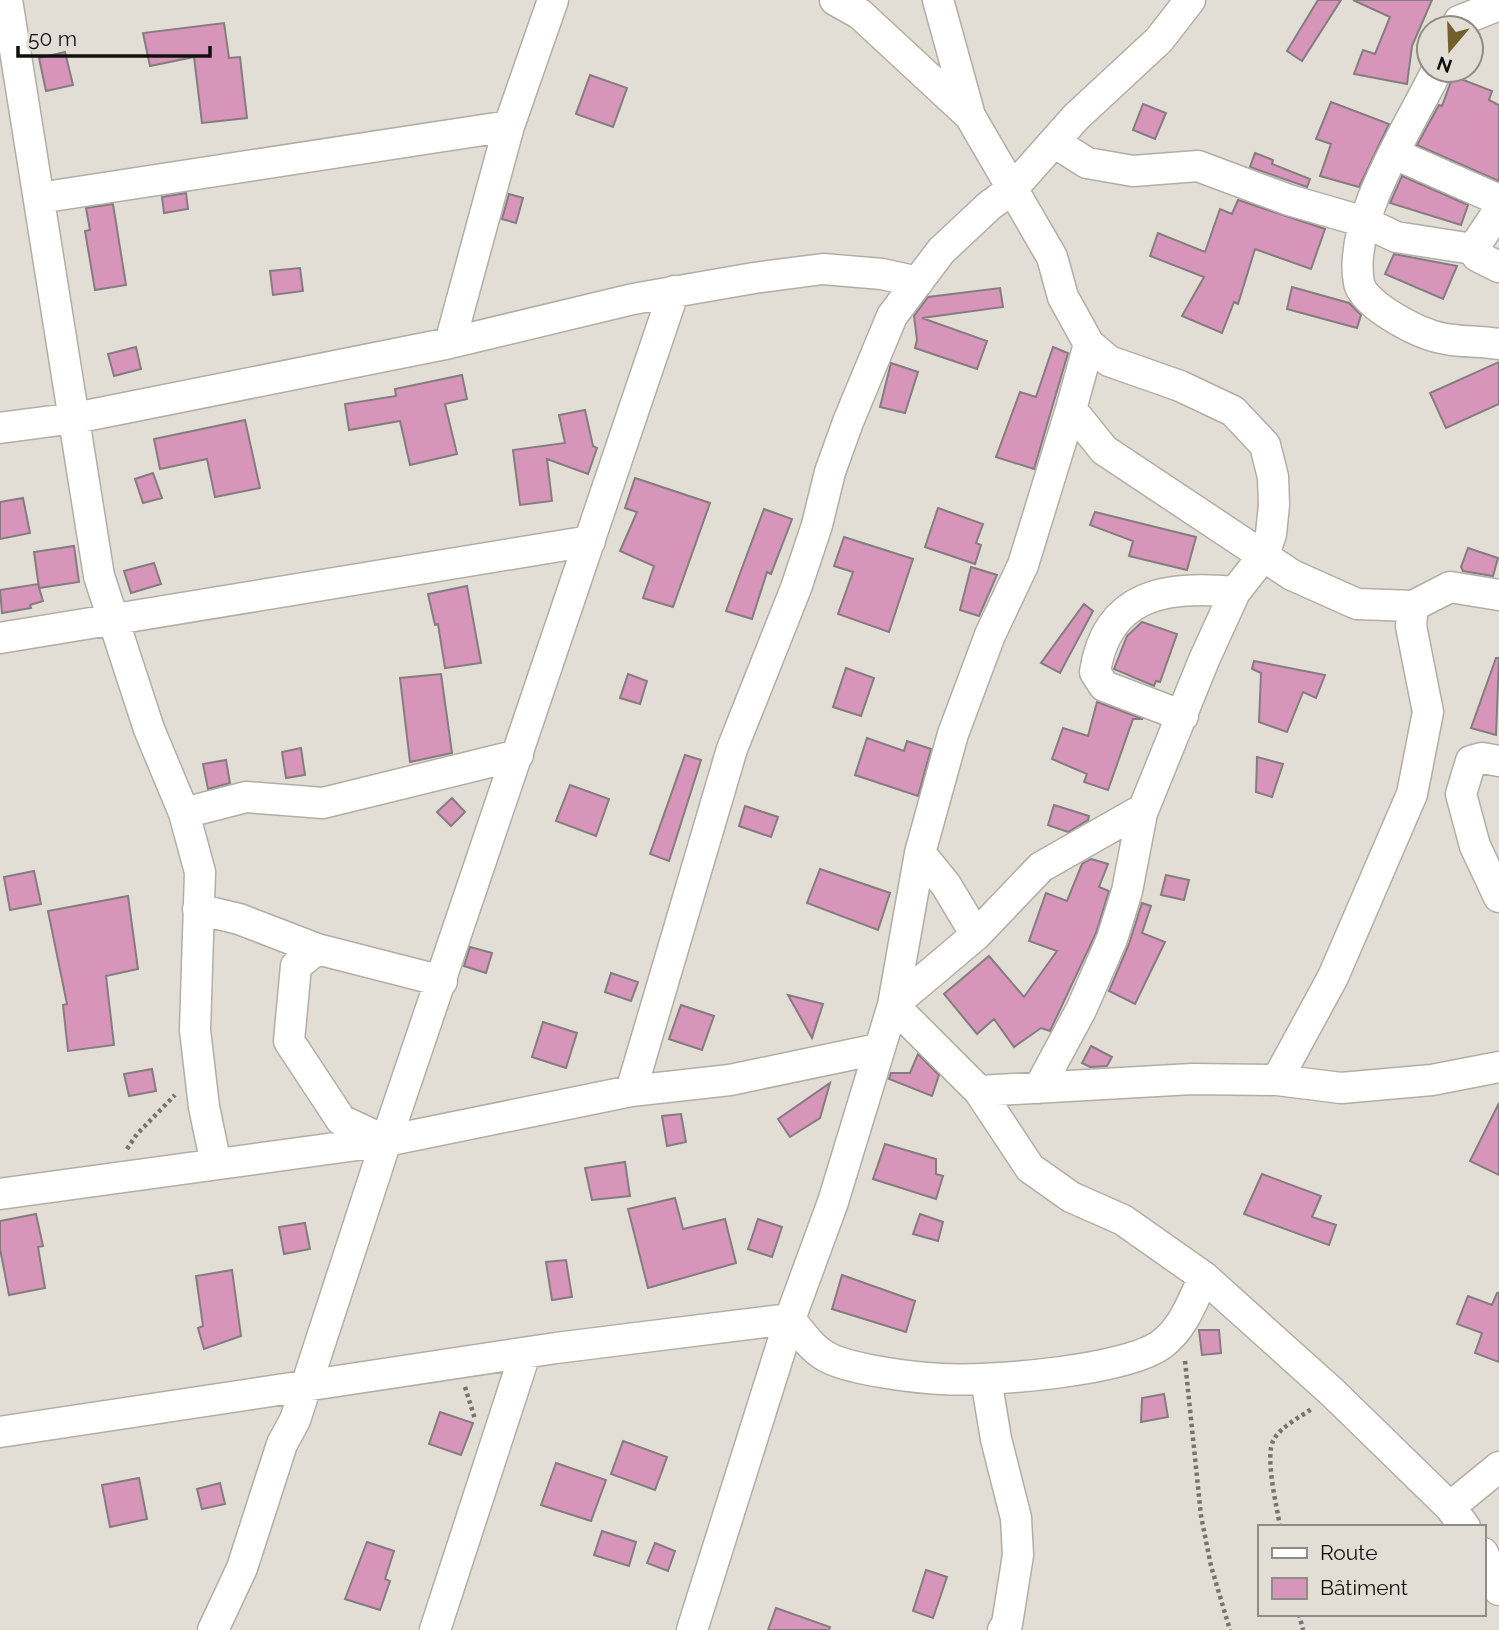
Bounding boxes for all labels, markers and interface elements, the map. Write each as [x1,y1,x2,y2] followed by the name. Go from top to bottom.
[18,14,210,58] scale bar
[1415,14,1485,84] north arrow
[28,26,77,51] text: 50 m
[1434,52,1455,78] text: N
[1258,1525,1485,1616] legend
[1320,1540,1378,1565] text: Route
[1320,1575,1408,1600] text: Bâtiment

